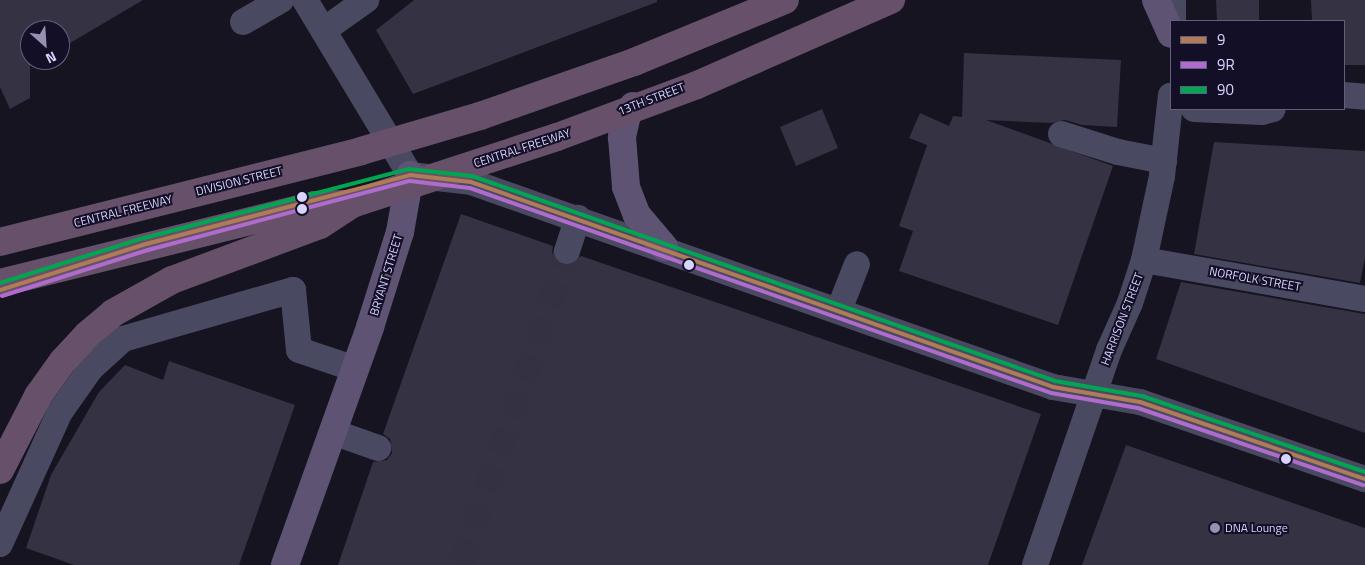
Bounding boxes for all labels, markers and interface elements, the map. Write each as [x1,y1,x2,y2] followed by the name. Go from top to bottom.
[20,20,70,70] north arrow
[1170,20,1345,110] legend
[1217,28,1225,51] text: 9
[42,46,60,70] text: N
[1217,53,1235,76] text: 9R
[1217,78,1234,101] text: 90
[616,80,686,118] street label: 13TH STREET
[472,126,572,170] street label: CENTRAL FREEWAY
[194,163,284,199] street label: DIVISION STREET
[72,192,174,230] street label: CENTRAL FREEWAY
[297,192,307,202] unlabelled marker
[297,204,307,214] unlabelled marker
[367,233,405,317] street label: BRYANT STREET
[684,260,694,270] unlabelled marker
[1208,264,1302,294] street label: NORFOLK STREET
[1098,271,1146,367] street label: HARRISON STREET
[1281,454,1291,464] unlabelled marker
[1225,521,1288,535] place label: DNA Lounge
[1209,522,1221,534] marker: DNA Lounge

